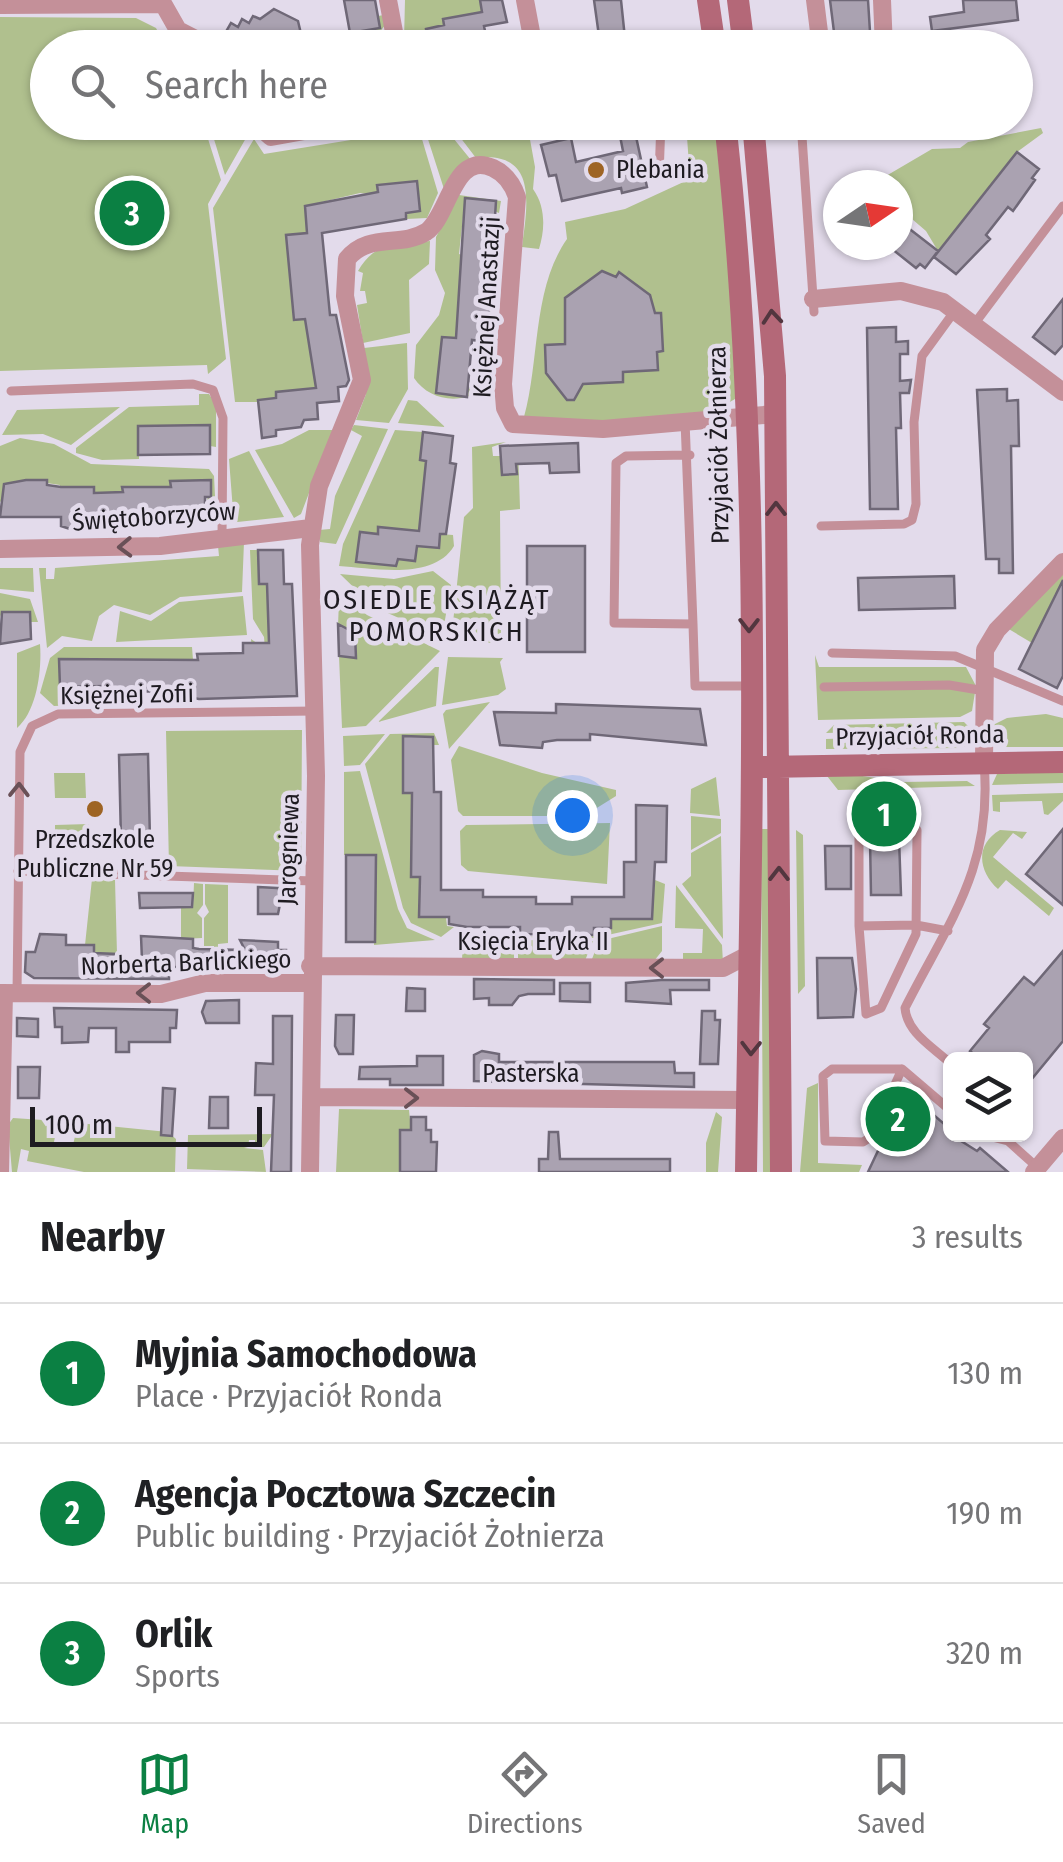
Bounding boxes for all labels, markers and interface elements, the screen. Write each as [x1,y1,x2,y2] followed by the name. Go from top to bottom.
[30,30,1033,140] search box
[65,58,120,113] icon: search
[145,62,328,108] text: Search here
[616,155,705,185] place label: Plebania
[585,159,607,181] marker: Plebania
[823,170,913,260] north arrow
[100,176,164,250] pin: 3
[467,215,507,399] street label: Księżnej Anastazji
[761,308,783,324] one-way arrow
[701,346,736,544] street label: Przyjaciół Żołnierza
[71,495,237,538] street label: Świętoborzyców
[765,500,787,516] one-way arrow
[117,537,133,558] one-way arrow
[323,583,551,648] district label: OSIEDLE KSIĄŻĄT POMORSKICH
[738,618,760,634] one-way arrow
[60,679,194,711] street label: Księżnej Zofii
[835,720,1005,752] street label: Przyjaciół Ronda
[852,776,916,852] pin: 1
[8,782,30,798] one-way arrow
[547,790,598,841] your location
[272,792,306,906] street label: Jarogniewa
[84,798,106,820] marker: Przedszkole Publiczne Nr 59
[17,825,173,884] place label: Przedszkole Publiczne Nr 59
[768,865,790,880] one-way arrow
[457,927,609,957] street label: Księcia Eryka II
[80,944,292,982] street label: Norberta Barlickiego
[649,957,664,979] one-way arrow
[136,982,152,1004] one-way arrow
[741,1040,762,1056] one-way arrow
[943,1052,1033,1142] map controls
[943,1052,1033,1142] button: layers
[482,1059,580,1089] street label: Pasterska
[866,1082,930,1156] pin: 2
[404,1087,420,1109] one-way arrow
[30,1102,262,1146] scale bar
[45,1108,113,1141] text: 100 m
[40,1212,165,1262] text: Nearby
[912,1218,1023,1256] text: 3 results
[135,1331,477,1377] text: Myjnia Samochodowa
[66,1354,79,1392] text: 1
[947,1354,1023,1392] text: 130 m
[135,1377,443,1415] text: Place · Przyjaciół Ronda
[135,1471,556,1517] text: Agencja Pocztowa Szczecin
[65,1494,80,1532] text: 2
[946,1494,1023,1532] text: 190 m
[135,1517,605,1555] text: Public building · Przyjaciół Żołnierza
[135,1611,212,1657] text: Orlik
[65,1634,80,1672] text: 3
[946,1634,1023,1672] text: 320 m
[135,1657,220,1695] text: Sports
[137,1747,192,1840] tab: Map
[467,1747,583,1840] tab: Directions
[857,1747,926,1840] tab: Saved

